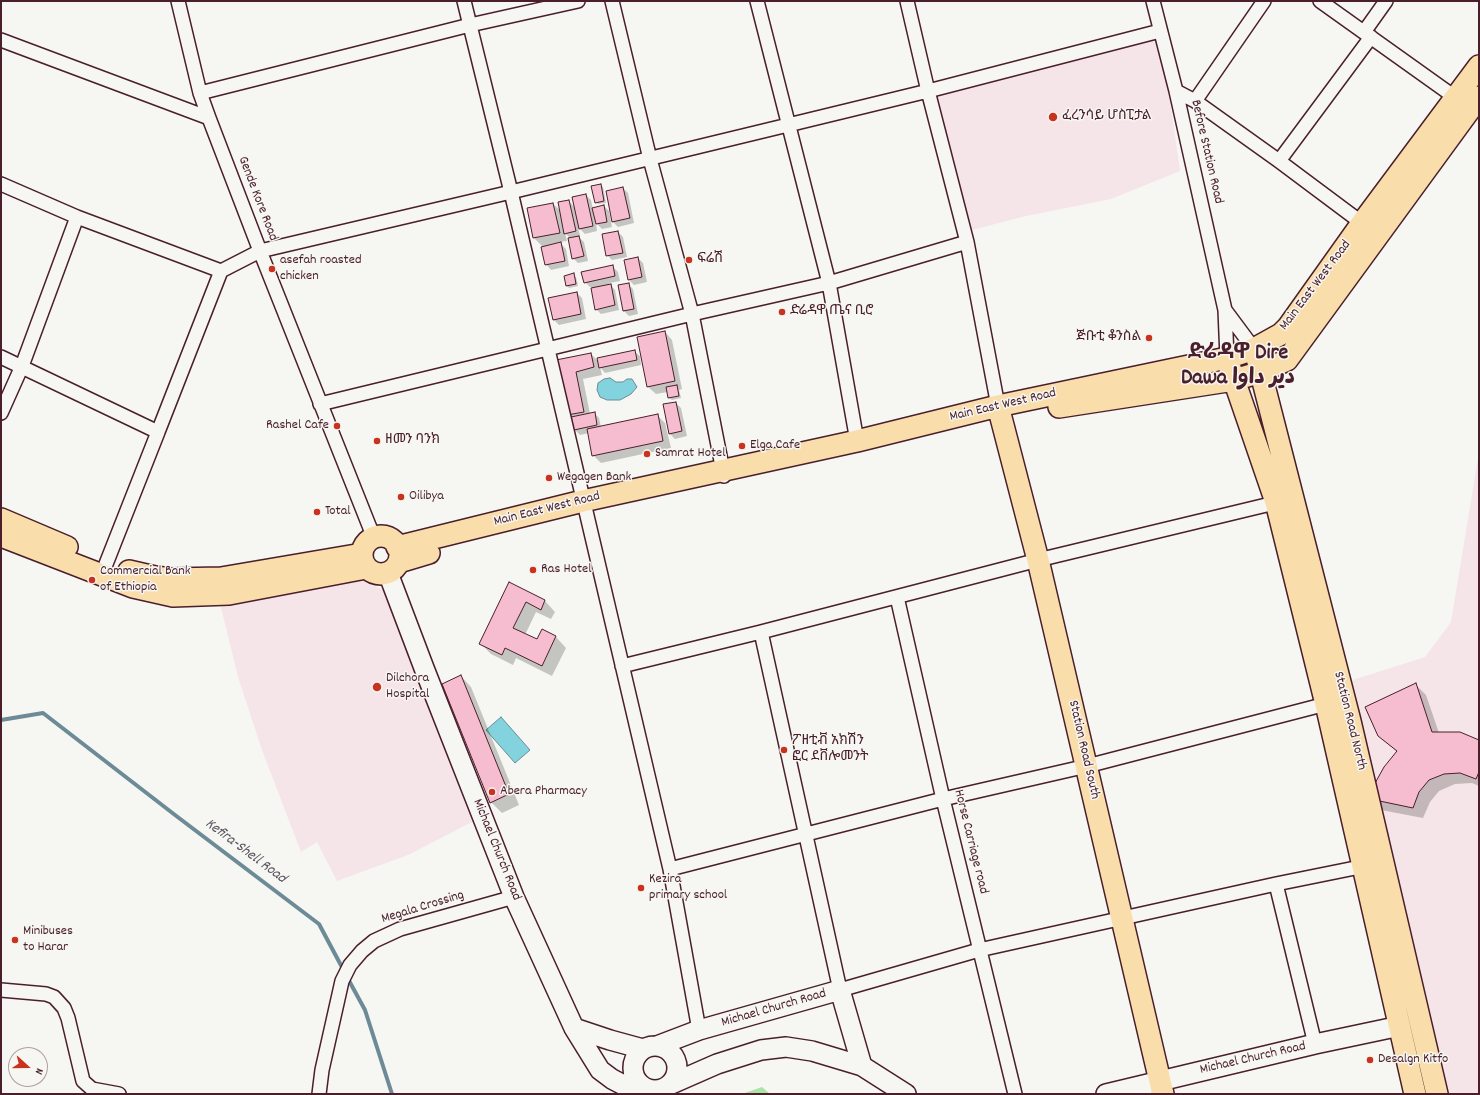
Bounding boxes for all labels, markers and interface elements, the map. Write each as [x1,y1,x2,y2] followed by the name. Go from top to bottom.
[1186,98,1226,206] street label: Before Station Road
[1062,109,1151,125] place label: ፈረንሳይ ሆስፒታል
[1047,111,1059,123] marker: ፈረንሳይ ሆስፒታል
[233,154,281,244] street label: Gende Kore Road
[1277,237,1355,335] street label: Main East West Road
[697,252,723,268] place label: ፍሬሽ
[280,253,362,286] place label: asefah roasted chicken
[684,255,694,265] marker: ፍሬሽ
[267,264,277,274] marker: asefah roasted chicken
[790,304,874,320] place label: ድሬዳዋ ጤና ቢሮ
[777,307,787,317] marker: ድሬዳዋ ጤና ቢሮ
[1076,330,1141,346] place label: ጅቡቲ ቆንስል
[1144,333,1154,343] marker: ጅቡቲ ቆንስል
[1181,342,1295,394] district label: ድሬዳዋ Dire Dawa دير داوا
[948,386,1058,426] street label: Main East West Road
[266,418,329,434] place label: Rashel Cafe
[332,421,342,431] marker: Rashel Cafe
[385,433,440,449] place label: ዘመን ባንክ
[372,436,382,446] marker: ዘመን ባንክ
[750,438,800,454] place label: Elga Cafe
[737,441,747,451] marker: Elga Cafe
[655,446,726,462] place label: Samrat Hotel
[642,449,652,459] marker: Samrat Hotel
[557,470,631,486] place label: Wegagen Bank
[544,473,554,483] marker: Wegagen Bank
[409,489,444,505] place label: Oilibya
[492,489,602,531] street label: Main East West Road
[396,492,406,502] marker: Oilibya
[325,504,351,520] place label: Total
[312,507,322,517] marker: Total
[541,562,592,578] place label: Ras Hotel
[100,564,190,596] place label: Commercial Bank of Ethiopia
[528,565,538,575] marker: Ras Hotel
[87,575,97,585] marker: Commercial Bank of Ethiopia
[1329,670,1369,772] street label: Station Road North
[386,671,429,704] place label: Dilchora Hospital
[371,681,383,693] marker: Dilchora Hospital
[1063,699,1103,801] street label: Station Road South
[792,734,868,766] place label: ፖዘቲቭ አክሽን ፎር ደቨሎመንት
[779,745,789,755] marker: ፖዘቲቭ አክሽን ፎር ደቨሎመንት
[500,784,587,800] place label: Abera Pharmacy
[487,787,497,797] marker: Abera Pharmacy
[949,788,991,896] street label: Horse Carriage road
[468,797,524,903] street label: Michael Church Road
[201,816,289,888] water label: Kefira-Shell Road
[649,872,727,904] place label: Kezira primary school
[636,883,646,893] marker: Kezira primary school
[380,887,466,929] street label: Megala Crossing
[23,924,73,956] place label: Minibuses to Harar
[10,935,20,945] marker: Minibuses to Harar
[720,986,828,1032] street label: Michael Church Road
[1198,1039,1308,1079] street label: Michael Church Road
[8,1047,48,1087] north arrow
[1378,1052,1448,1068] place label: Desalgn Kitfo
[1365,1055,1375,1065] marker: Desalgn Kitfo
[30,1066,47,1076] text: N

